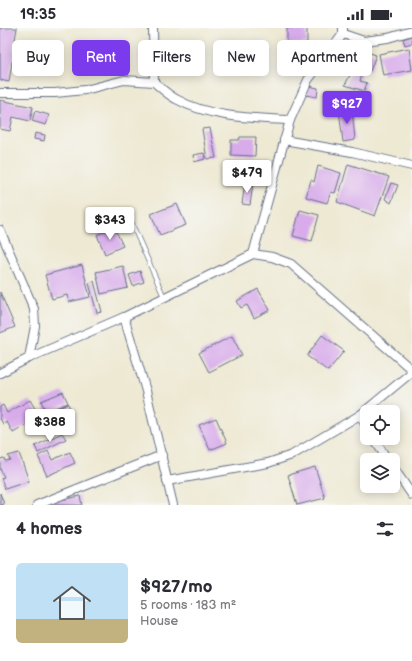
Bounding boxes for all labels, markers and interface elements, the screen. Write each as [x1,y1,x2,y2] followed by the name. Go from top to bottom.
[20,5,56,24] text: 19:35
[12,40,64,76] chip: Buy
[72,40,130,76] chip: Rent
[138,40,205,76] chip: Filters
[213,40,269,76] chip: New
[277,40,372,76] chip: Apartment
[323,91,371,125] pin: $927
[332,96,362,112] text: $927
[223,160,271,194] pin: $479
[231,165,263,181] text: $479
[86,207,134,241] pin: $343
[94,212,126,228] text: $343
[360,405,400,493] map controls
[360,405,400,445] button: locate
[26,409,74,443] pin: $388
[34,414,66,430] text: $388
[360,453,400,493] button: layers
[374,518,396,540] icon: filters
[16,519,82,539] text: 4 homes
[140,577,212,597] text: $927/mo
[48,579,96,627] icon: home
[140,597,236,613] text: 5 rooms · 183 m²
[140,613,178,629] text: House

